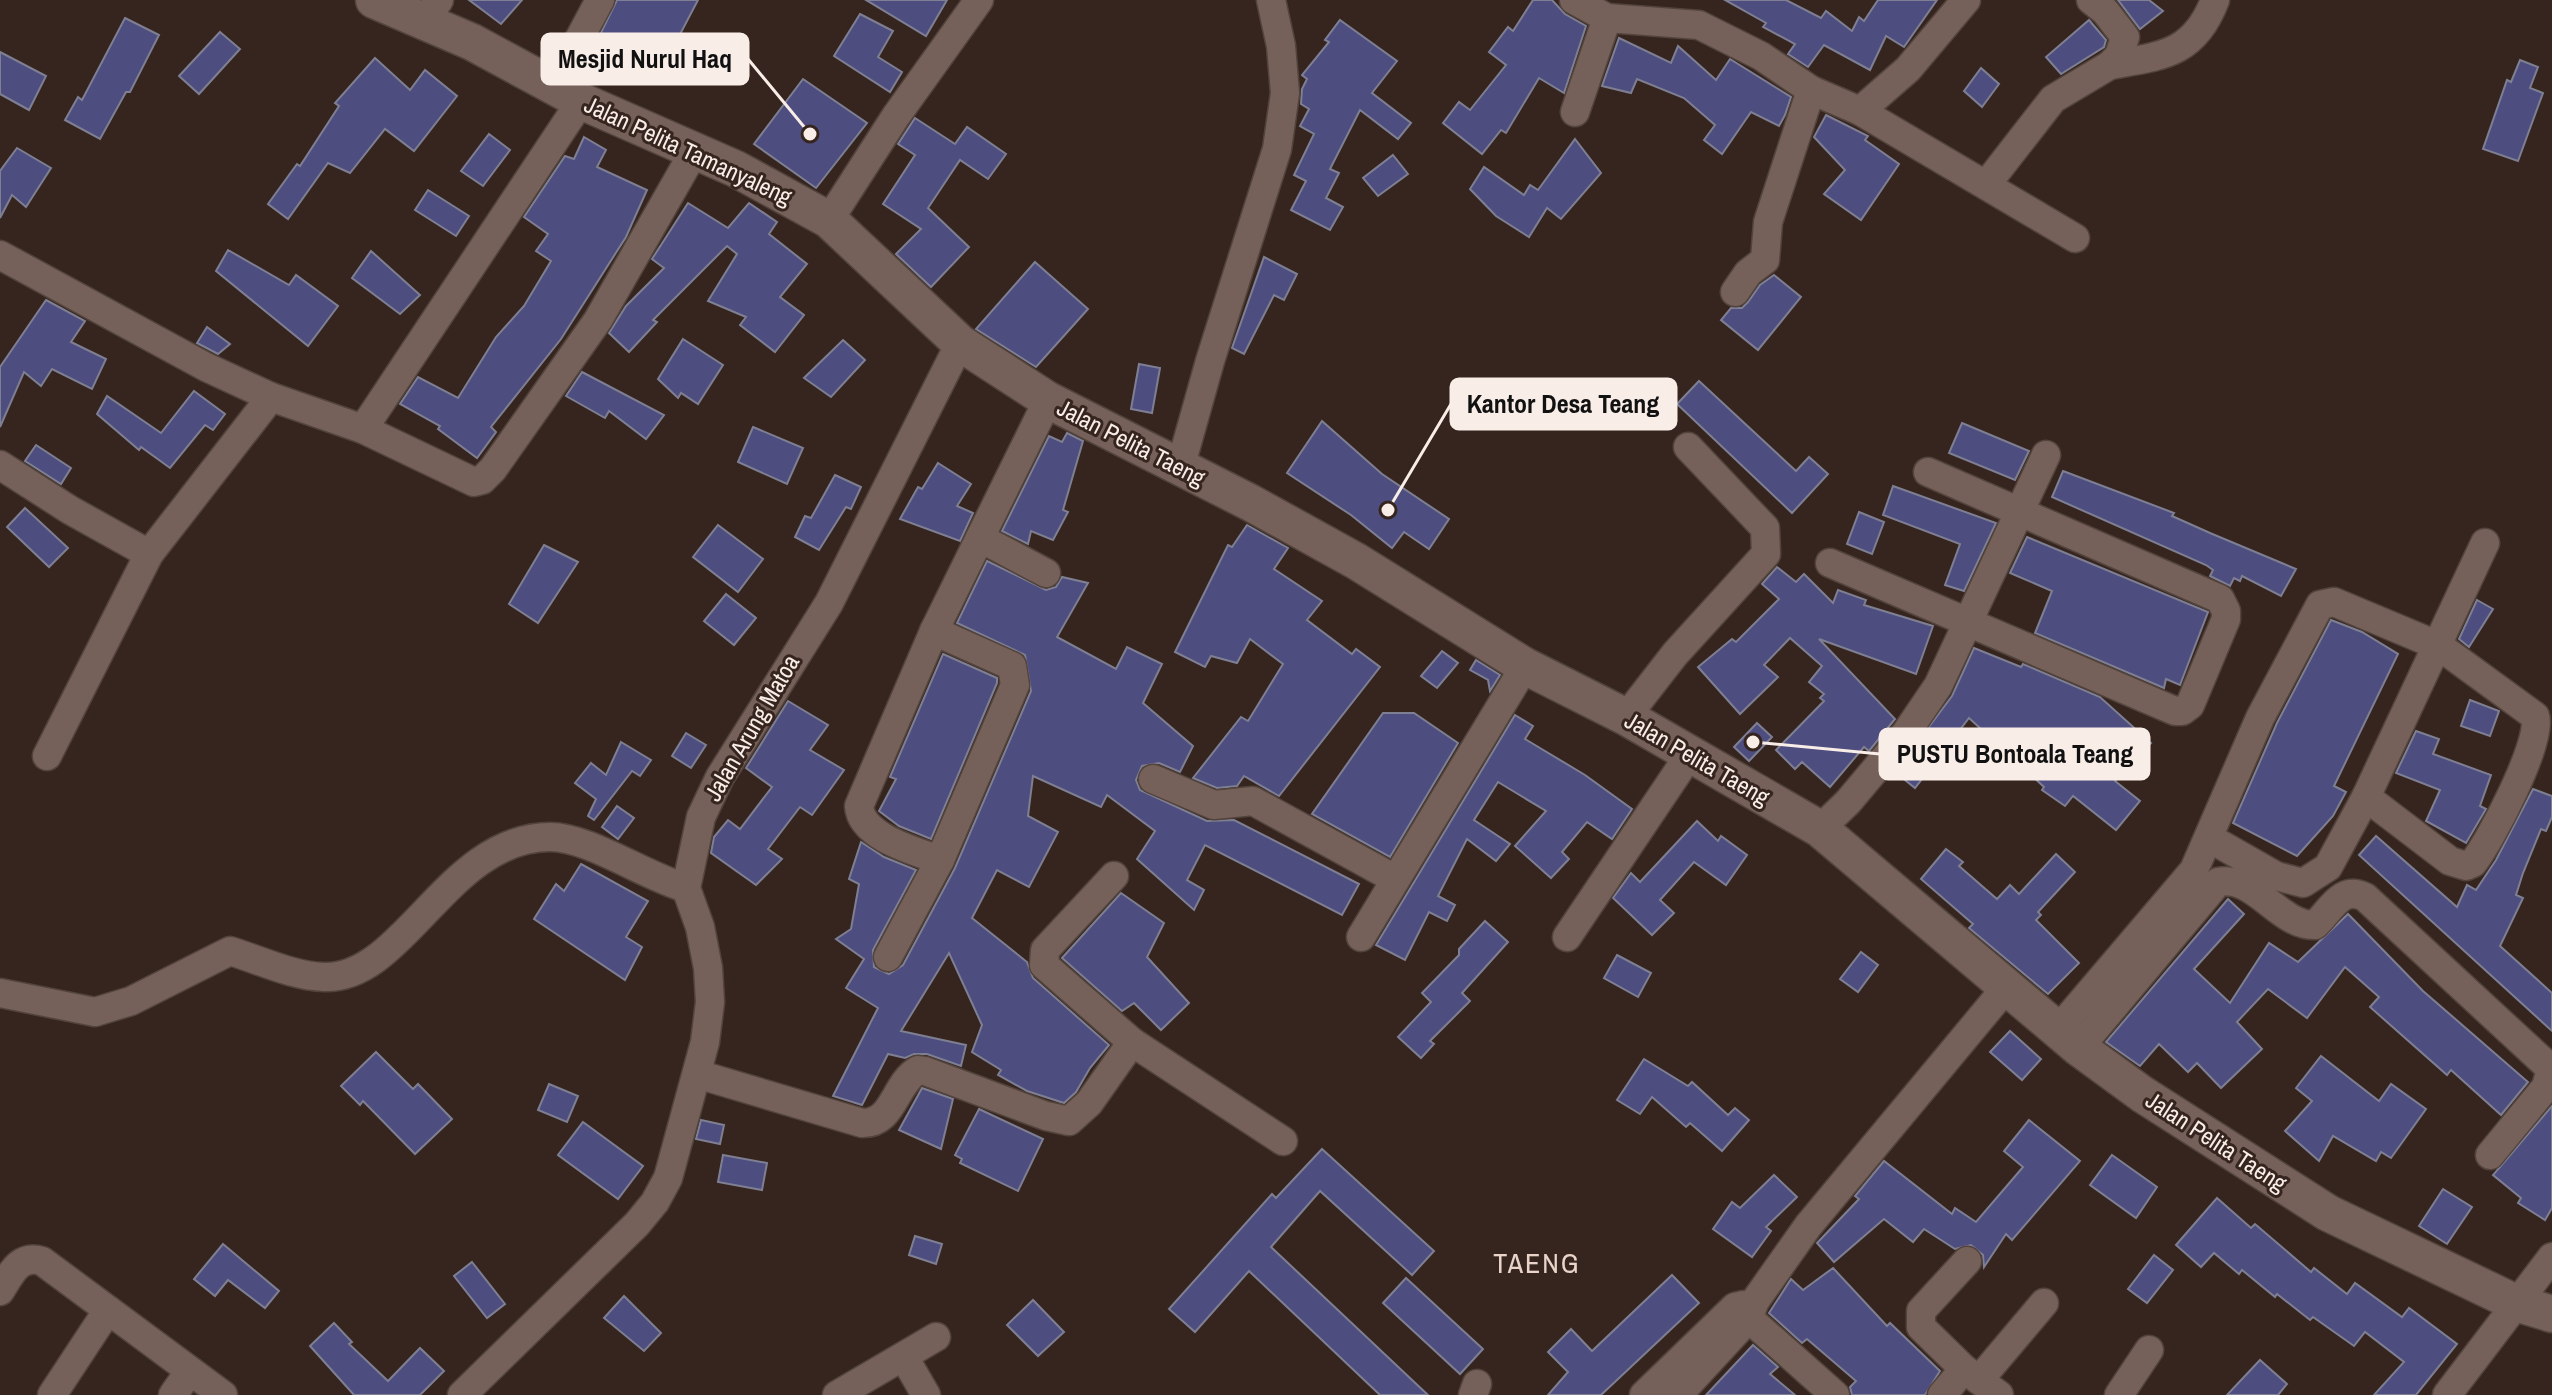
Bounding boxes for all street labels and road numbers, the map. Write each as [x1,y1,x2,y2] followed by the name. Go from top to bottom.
[580,88,797,212] street label: Jalan Pelita Tamanyaleng
[1052,391,1211,493] street label: Jalan Pelita Taeng
[696,648,806,807] street label: Jalan Arung Matoa
[1619,704,1776,813] street label: Jalan Pelita Taeng
[2140,1084,2293,1199] street label: Jalan Pelita Taeng

